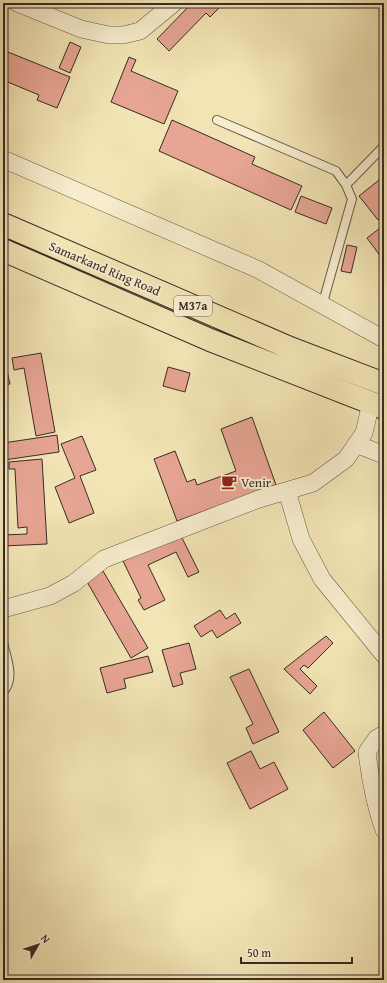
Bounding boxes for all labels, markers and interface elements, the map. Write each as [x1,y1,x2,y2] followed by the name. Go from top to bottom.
[46,236,164,301] street label: Samarkand Ring Road
[174,296,212,316] road number: M37a
[220,473,238,491] cafe icon: Venir
[241,473,272,492] place label: Venir
[18,925,58,965] north arrow
[37,931,55,947] text: N
[241,939,352,965] scale bar
[247,944,271,961] text: 50 m

